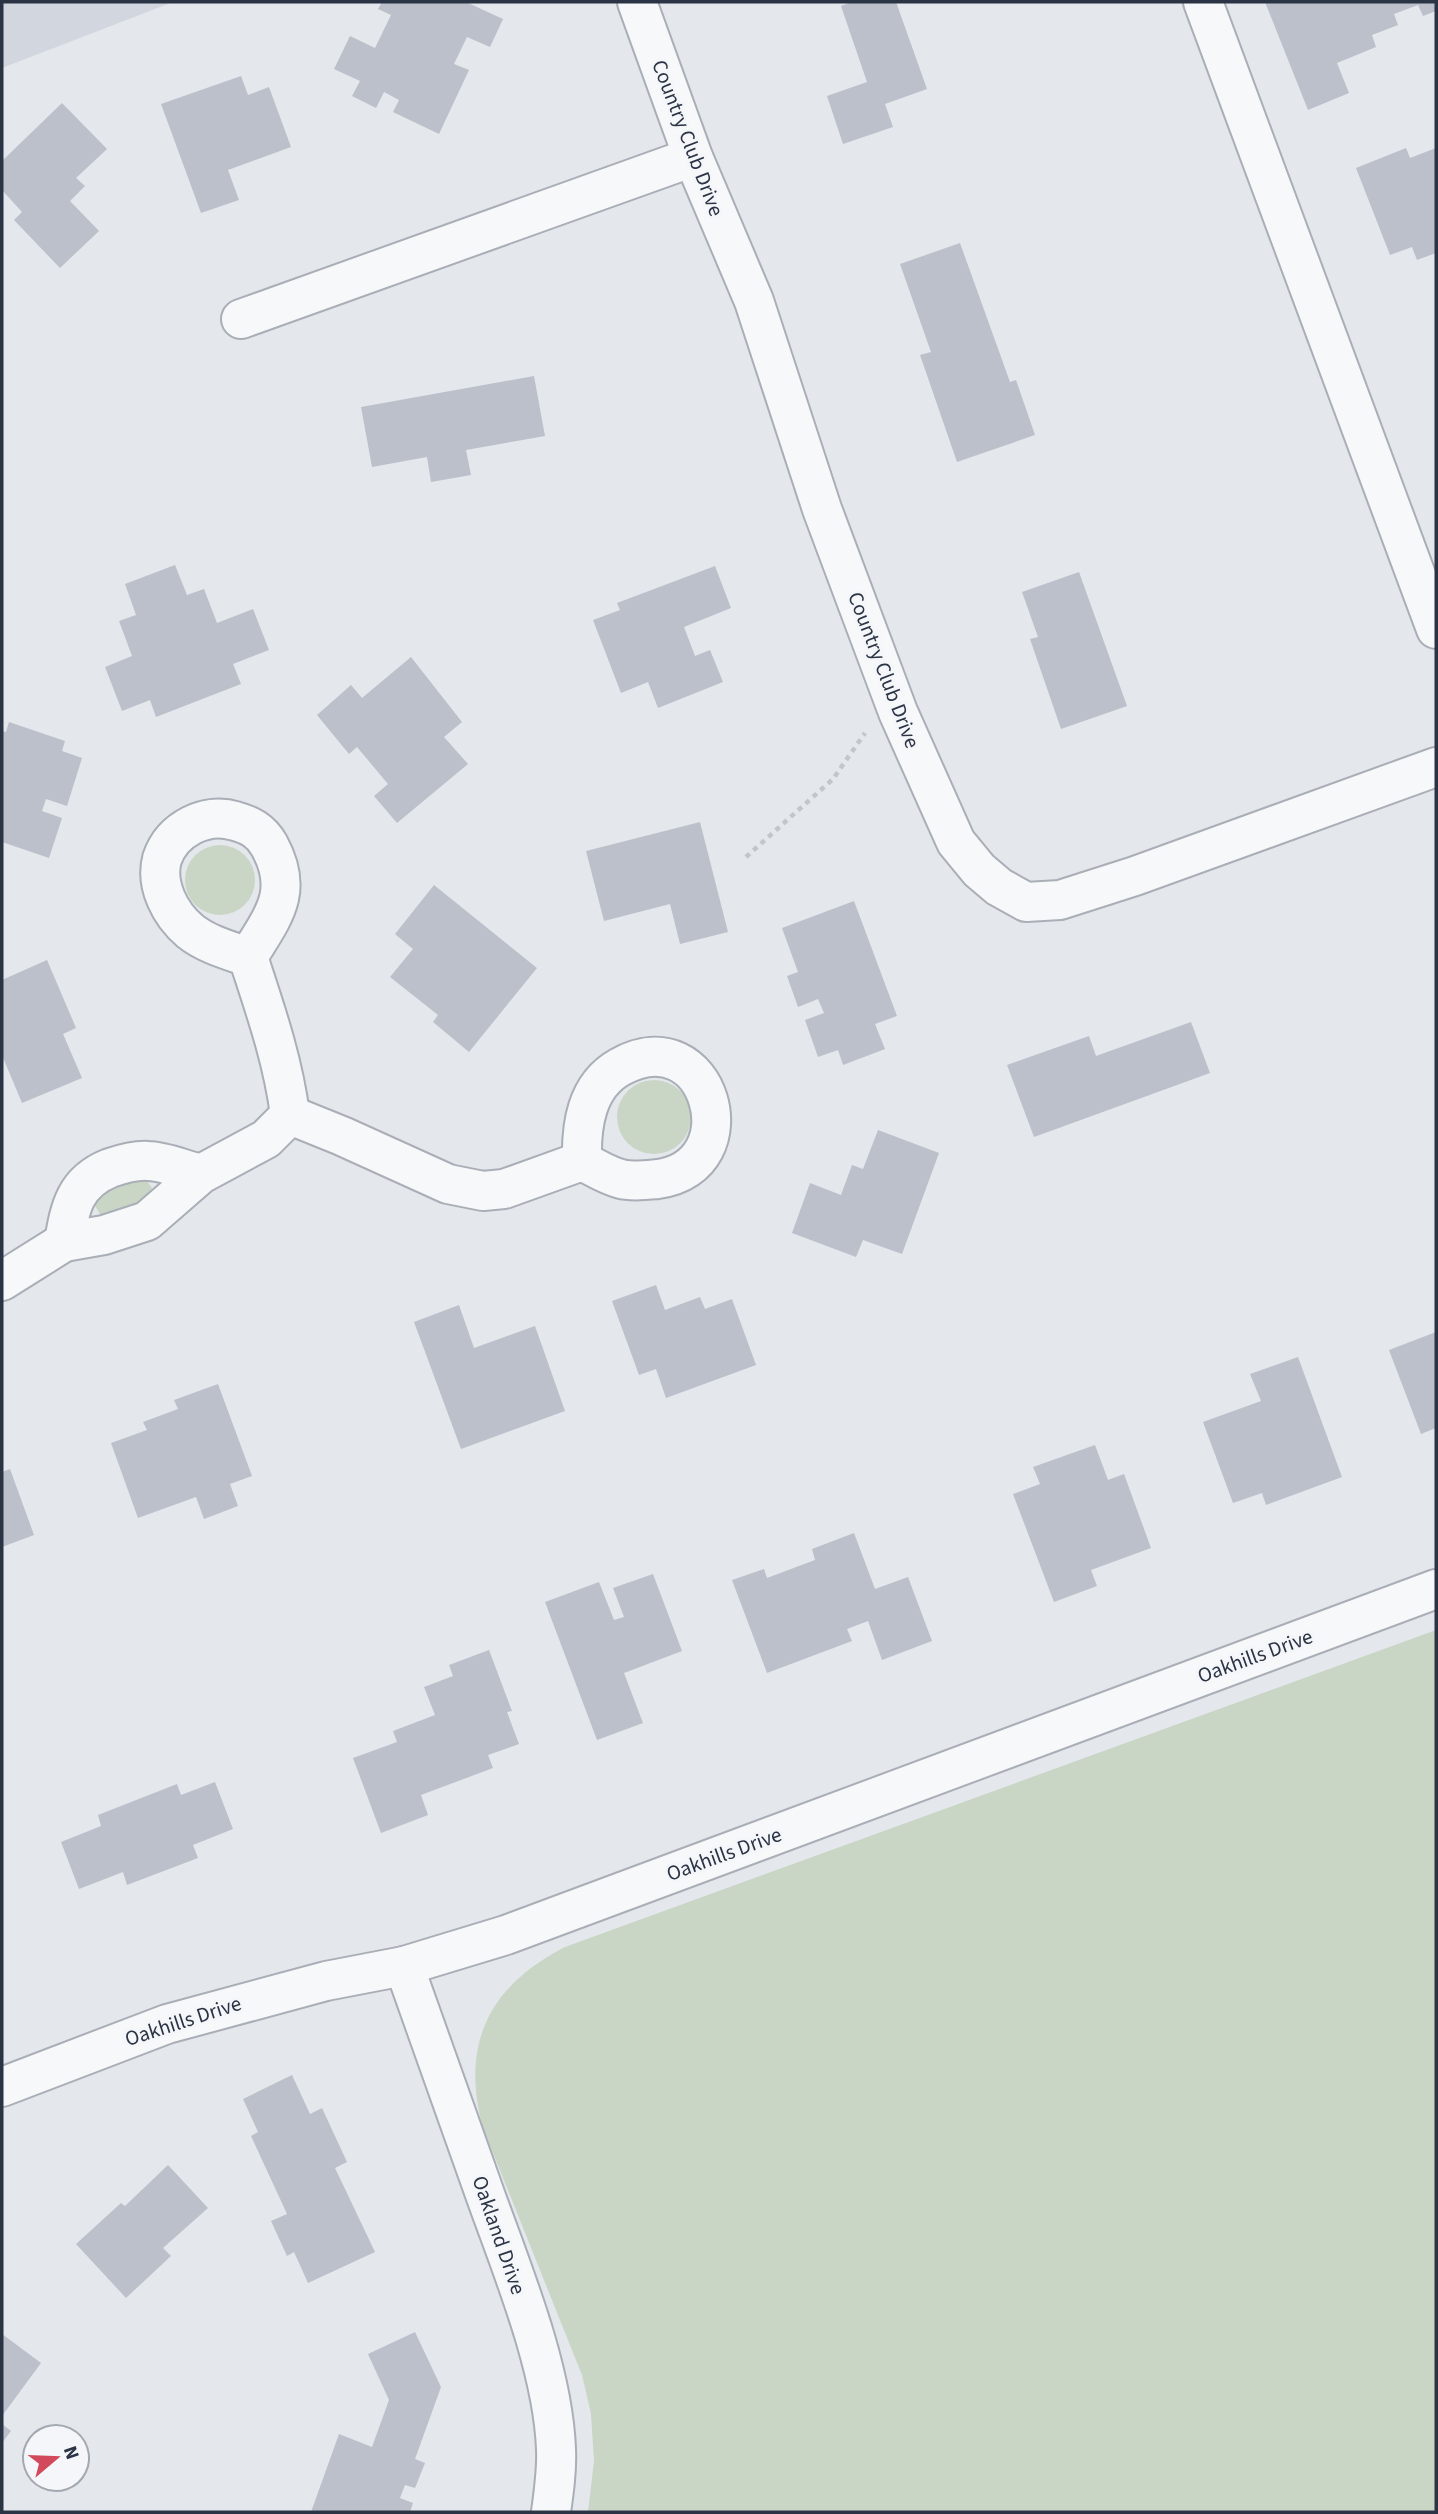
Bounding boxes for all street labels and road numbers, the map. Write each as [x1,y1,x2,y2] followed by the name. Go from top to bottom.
[644,55,732,221] street label: Country Club Drive
[840,587,928,753] street label: Country Club Drive
[1193,1621,1317,1691] street label: Oakhills Drive
[662,1819,786,1889] street label: Oakhills Drive
[121,1988,245,2054] street label: Oakhills Drive
[465,2172,533,2298] street label: Oakland Drive

